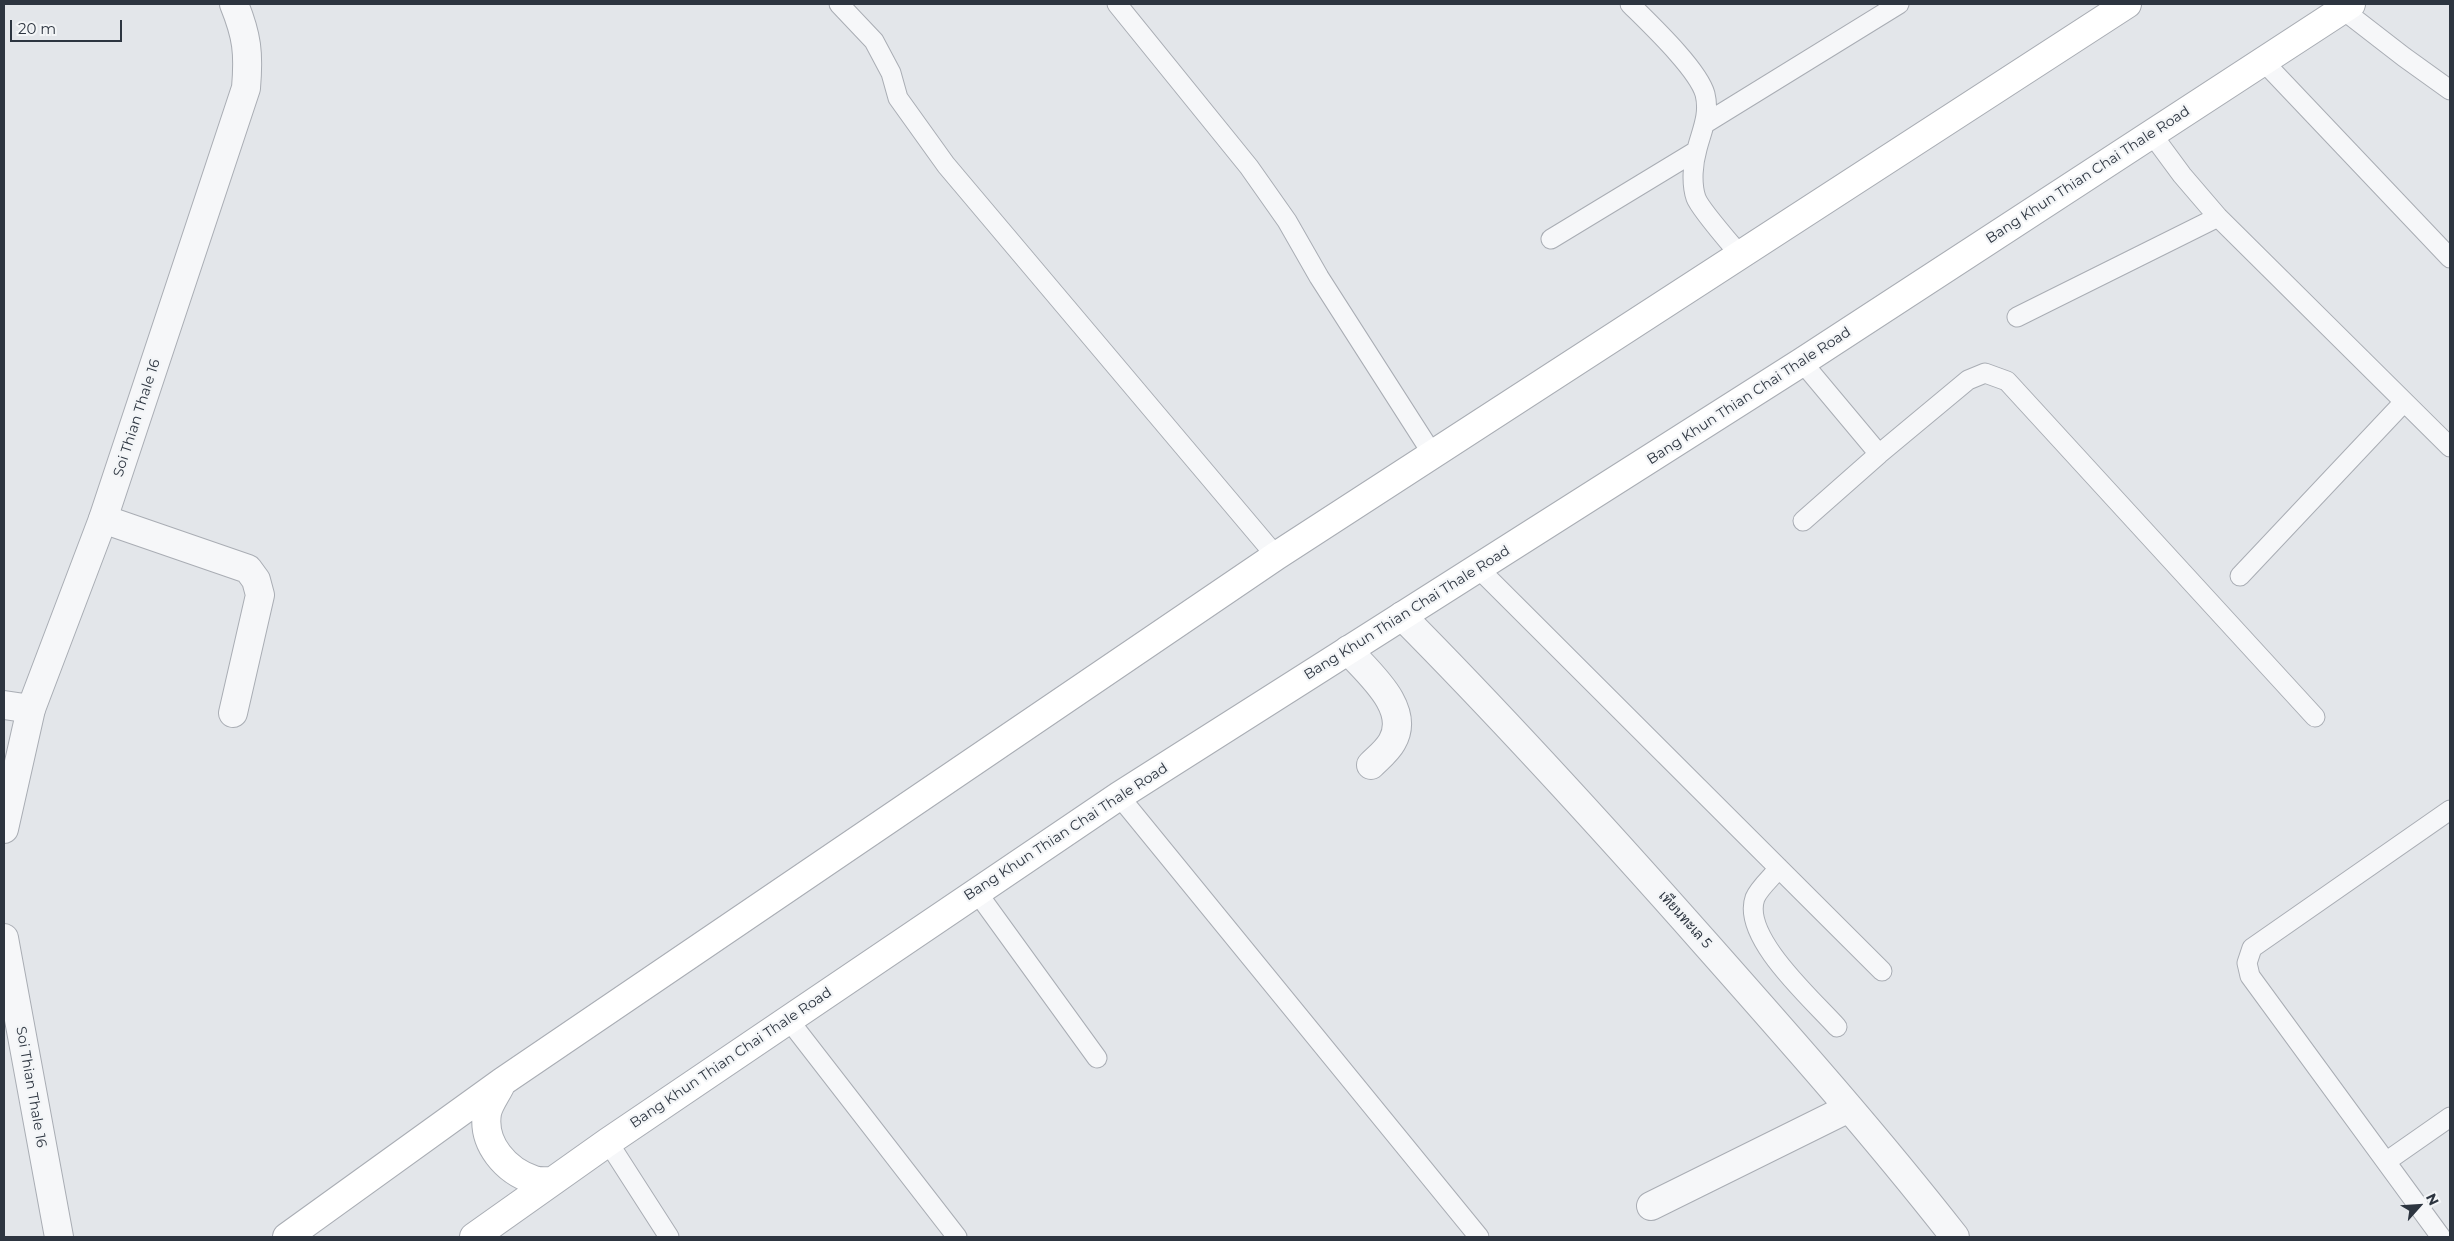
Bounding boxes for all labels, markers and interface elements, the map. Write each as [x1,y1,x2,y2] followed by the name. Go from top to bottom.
[12,10,125,42] scale bar
[18,19,56,38] text: 20 m
[1983,103,2193,247] street label: Bang Khun Thian Chai Thale Road
[1644,324,1854,468] street label: Bang Khun Thian Chai Thale Road
[110,357,164,479] street label: Soi Thian Thale 16
[1301,542,1513,684] street label: Bang Khun Thian Chai Thale Road
[961,760,1171,904] street label: Bang Khun Thian Chai Thale Road
[1655,888,1715,952] street label: เทียนทะเล 5
[627,984,835,1132] street label: Bang Khun Thian Chai Thale Road
[12,1025,50,1149] street label: Soi Thian Thale 16
[2394,1181,2444,1231] north arrow
[2422,1190,2443,1208] text: N

